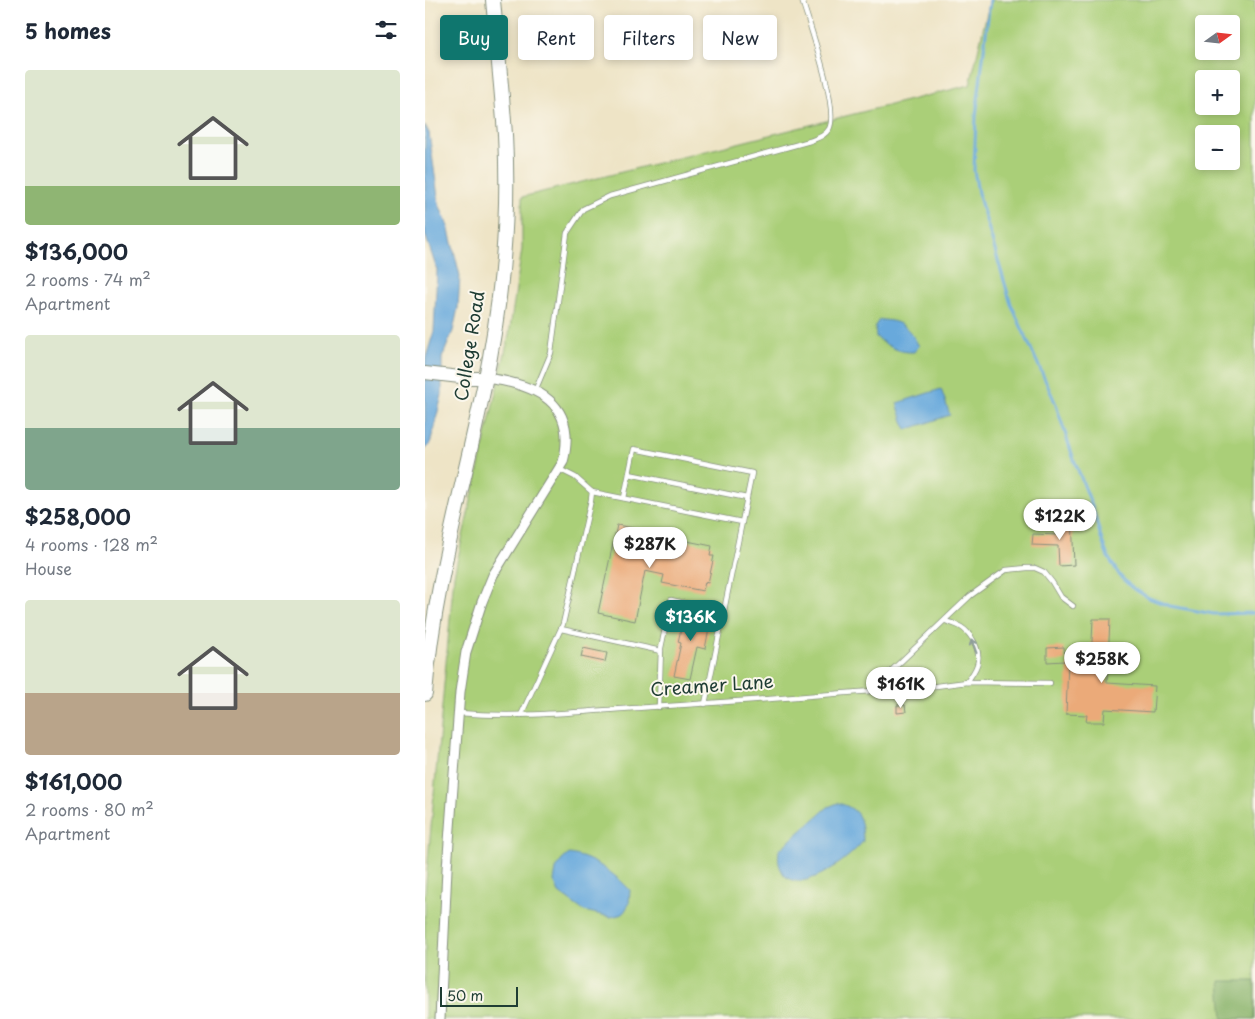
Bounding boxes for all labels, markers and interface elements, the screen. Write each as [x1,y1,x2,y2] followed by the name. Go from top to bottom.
[25,14,111,46] text: 5 homes
[440,15,508,60] chip: Buy
[518,15,594,60] chip: Rent
[604,15,693,60] chip: Filters
[703,15,777,60] chip: New
[1195,15,1240,60] north arrow
[1195,15,1240,170] map controls
[372,16,400,44] icon: filters
[1195,70,1240,115] button: +
[168,103,258,193] icon: home
[1195,125,1240,170] button: −
[25,235,128,267] text: $136,000
[25,267,151,291] text: 2 rooms · 74 m²
[446,289,491,403] street label: College Road
[25,291,110,315] text: Apartment
[168,368,258,458] icon: home
[1025,498,1095,541] pin: $122K
[25,500,131,532] text: $258,000
[1034,503,1086,527] text: $122K
[615,526,685,569] pin: $287K
[624,531,676,555] text: $287K
[25,532,158,556] text: 4 rooms · 128 m²
[25,556,72,580] text: House
[656,600,726,642] pin: $136K
[666,604,716,628] text: $136K
[168,633,258,723] icon: home
[969,638,978,654] one-way arrow
[1067,642,1137,684] pin: $258K
[1075,646,1129,670] text: $258K
[866,666,936,709] pin: $161K
[649,667,775,702] street label: Creamer Lane
[877,671,925,695] text: $161K
[25,765,122,797] text: $161,000
[25,797,154,821] text: 2 rooms · 80 m²
[25,821,110,845] text: Apartment
[440,984,517,1007] scale bar
[447,985,483,1006] text: 50 m

